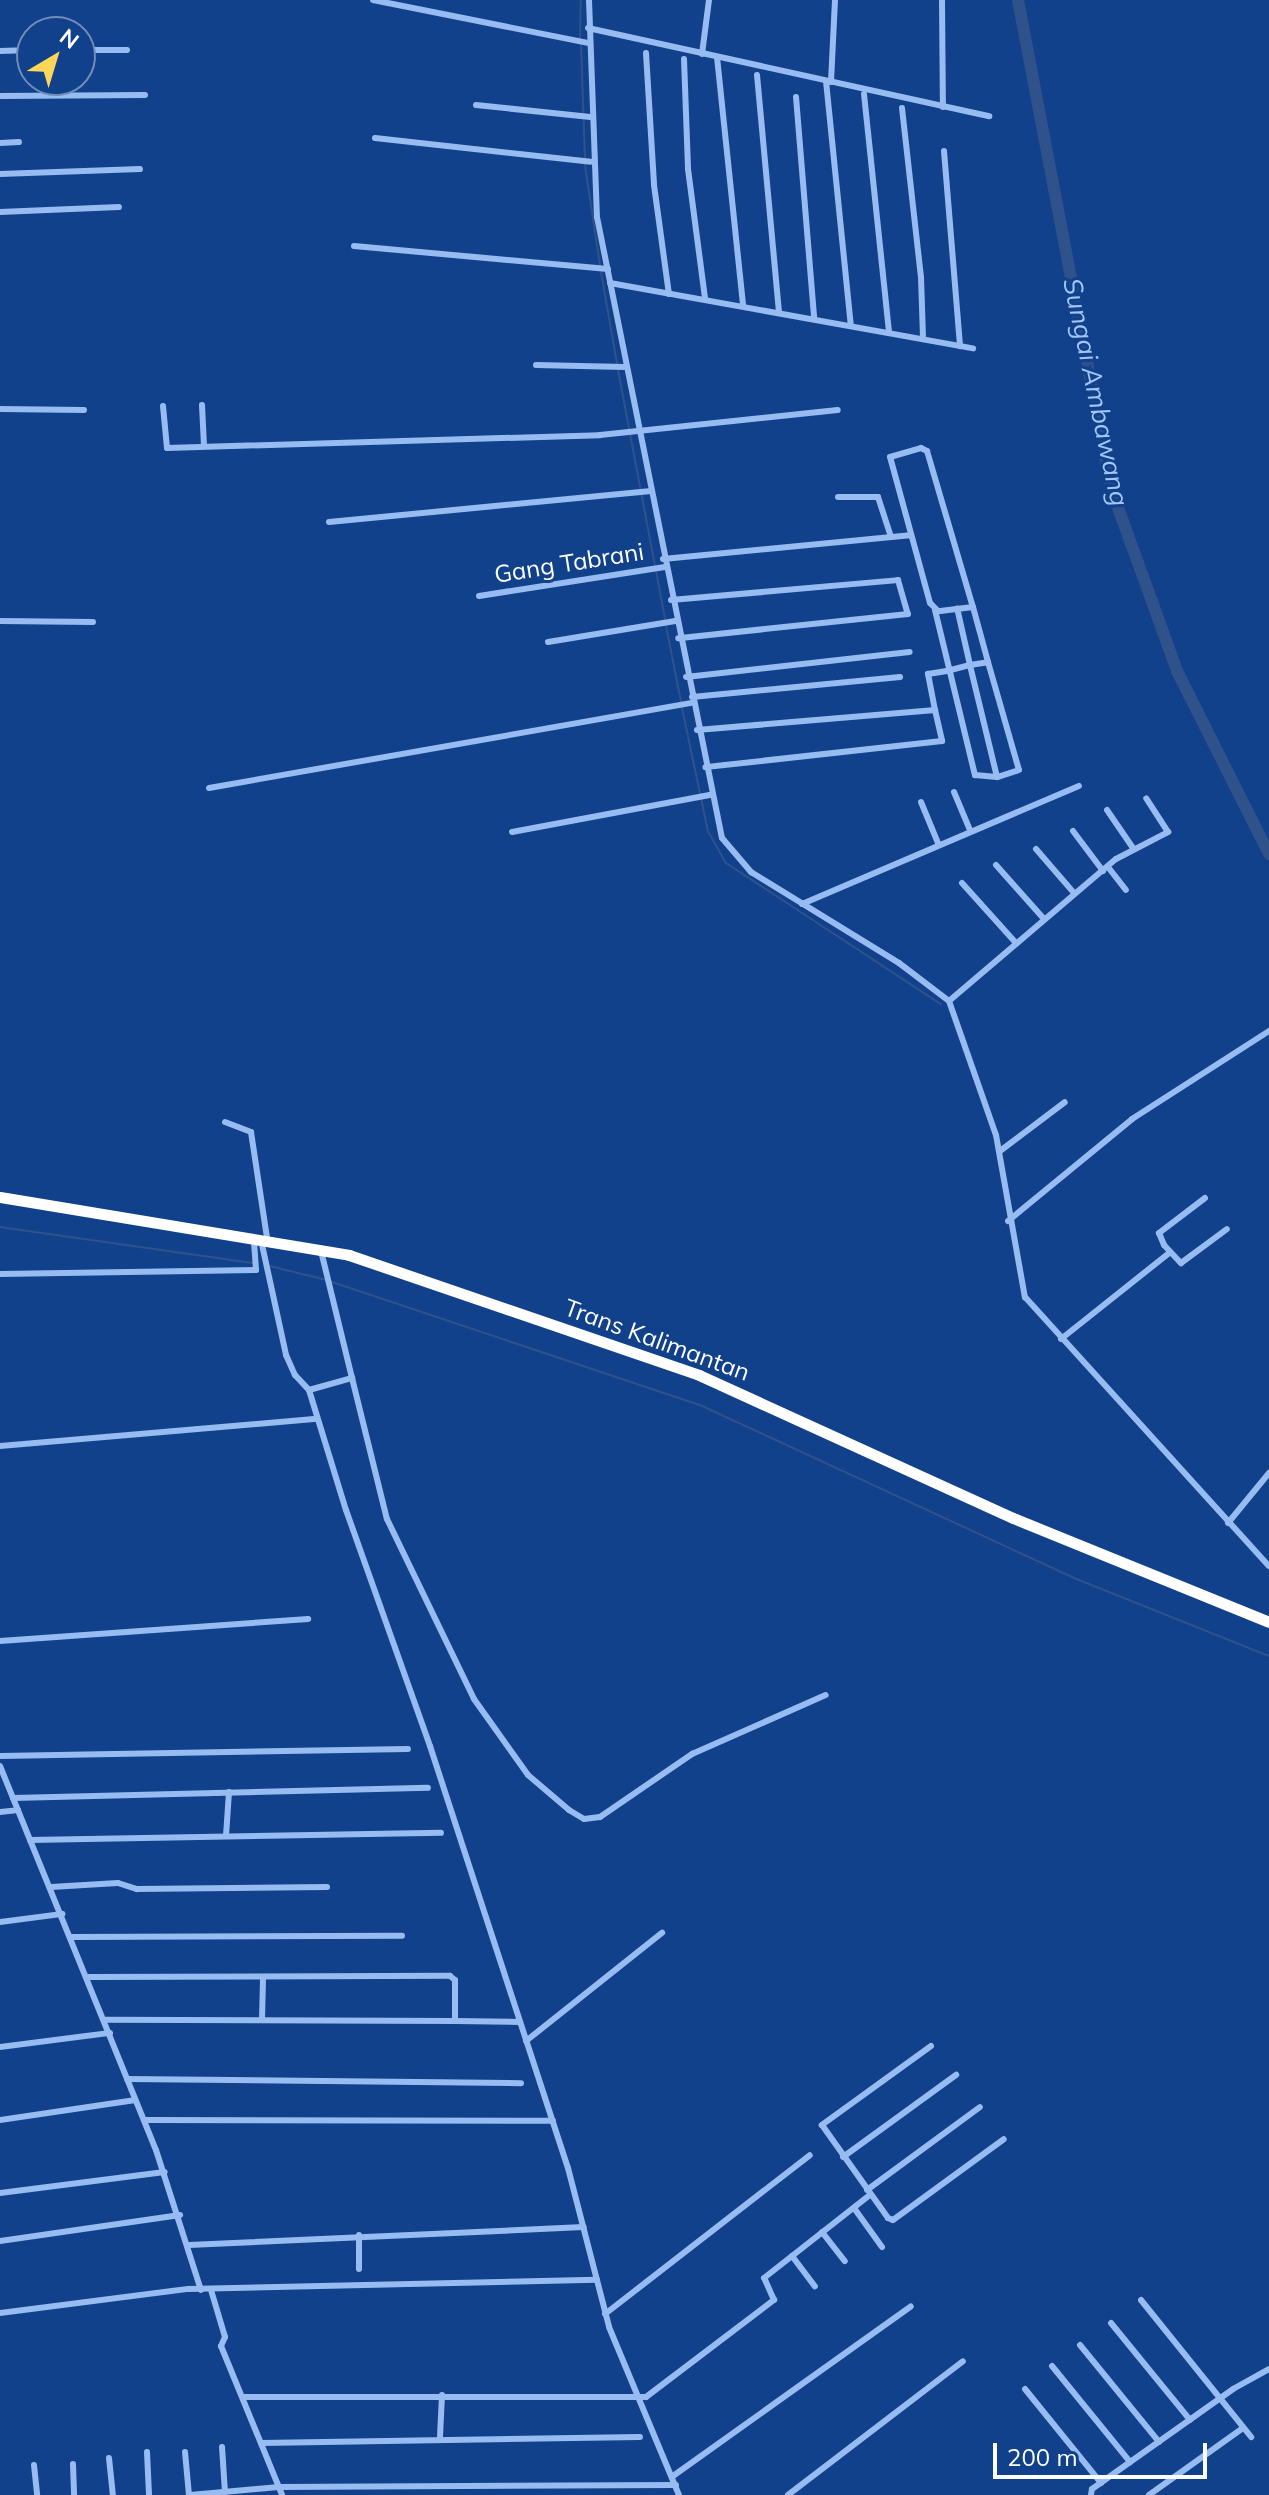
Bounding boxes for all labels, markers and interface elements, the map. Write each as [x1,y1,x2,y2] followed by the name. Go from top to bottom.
[16,16,96,96] north arrow
[54,23,85,55] text: N
[1057,275,1135,509] water label: Sungai Ambawang
[492,537,646,589] street label: Gang Tabrani
[560,1293,754,1387] street label: Trans Kalimantan
[997,2427,1211,2477] scale bar
[1007,2442,1078,2472] text: 200 m

